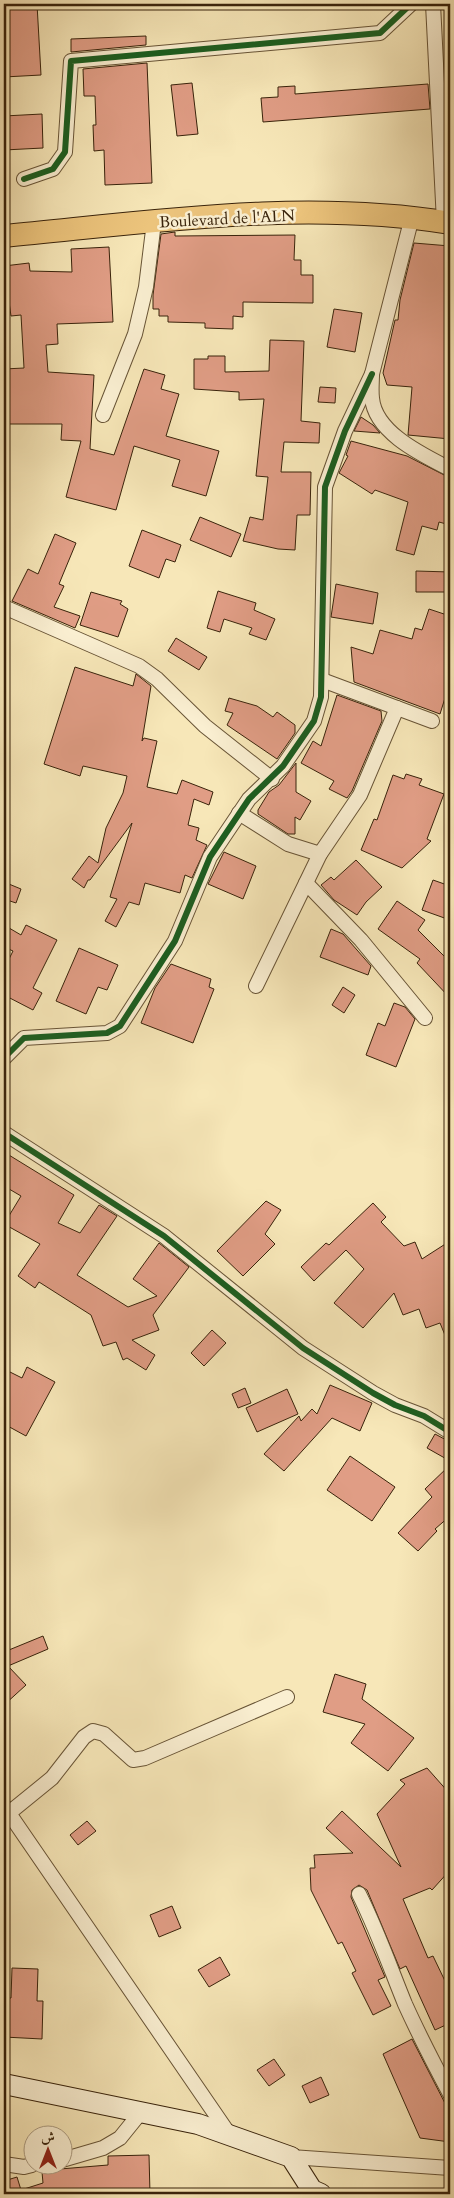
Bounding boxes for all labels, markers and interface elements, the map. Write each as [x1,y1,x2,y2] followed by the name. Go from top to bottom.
[159,204,296,234] street label: Boulevard de l'ALN
[22,2126,72,2176] north arrow
[41,2128,55,2147] text: ش

